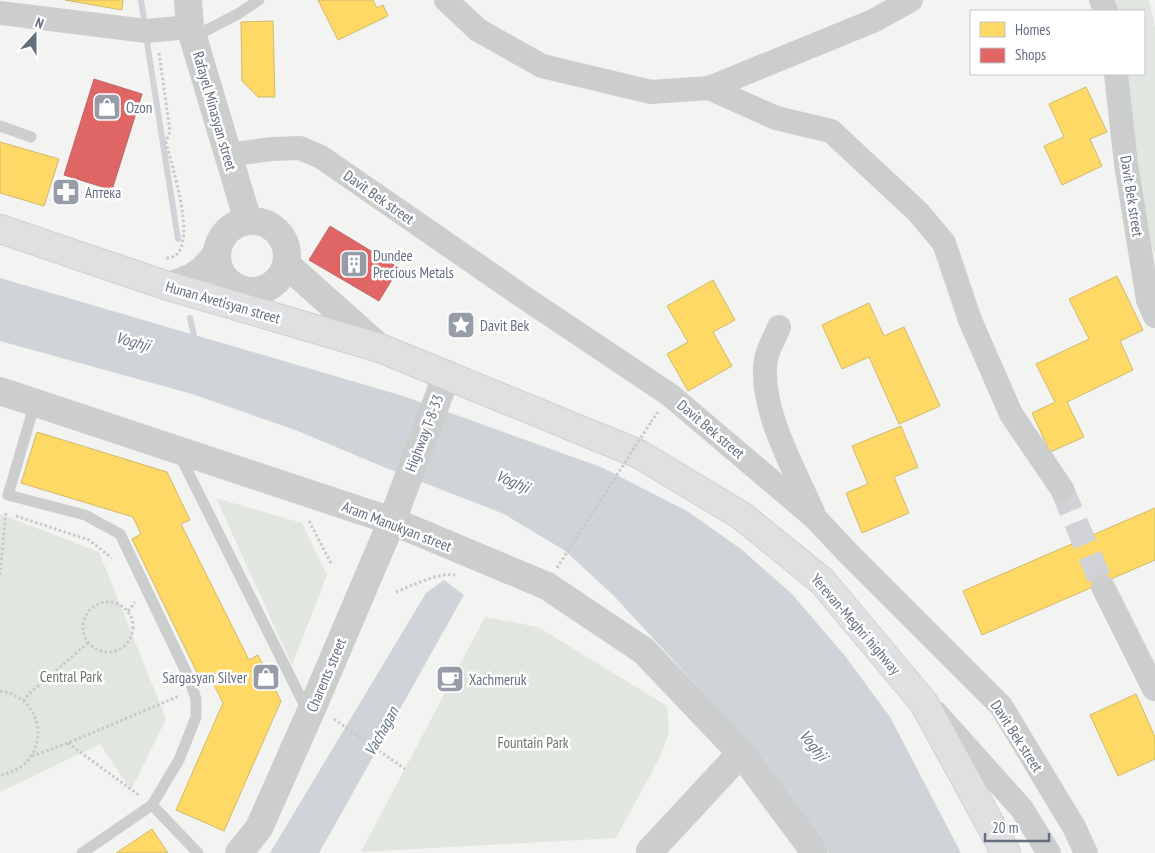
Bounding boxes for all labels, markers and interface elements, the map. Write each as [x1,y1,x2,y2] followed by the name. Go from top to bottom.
[10,10,60,60] north arrow
[970,10,1145,75] legend
[33,13,46,33] text: N
[1015,20,1051,39] text: Homes
[1015,45,1046,64] text: Shops
[189,49,241,173] street label: Rafayel Minasyan street
[92,92,122,122] shop icon: Ozon
[126,98,152,117] place label: Ozon
[1116,154,1148,238] street label: Davit Bek street
[340,166,418,228] street label: Davit Bek street
[51,177,81,207] pharmacy icon: Аптека
[85,183,121,202] place label: Аптека
[373,246,454,282] place label: Dundee Precious Metals
[339,249,369,279] building icon: Dundee Precious Metals
[163,277,283,327] street label: Hunan Avetisyan street
[446,310,476,340] place icon: Davit Bek
[480,316,530,335] place label: Davit Bek
[114,327,155,356] water label: Voghji
[401,392,447,474] street label: Highway T-8-33
[674,395,748,463] street label: Davit Bek street
[493,465,535,498] water label: Voghji
[340,496,454,556] street label: Aram Manukyan street
[807,570,905,679] street label: Yerevan-Meghri highway
[302,635,350,715] street label: Charents street
[251,662,281,692] shop icon: Sargasyan Silver
[435,664,465,694] cafe icon: Xachmeruk
[40,667,102,686] park label: Central Park
[162,668,248,687] place label: Sargasyan Silver
[469,670,527,689] place label: Xachmeruk
[987,696,1047,776] street label: Davit Bek street
[359,702,403,759] water label: Vachagan
[795,725,834,767] water label: Voghji
[497,733,569,752] park label: Fountain Park
[985,810,1049,842] scale bar
[992,818,1018,837] text: 20 m

